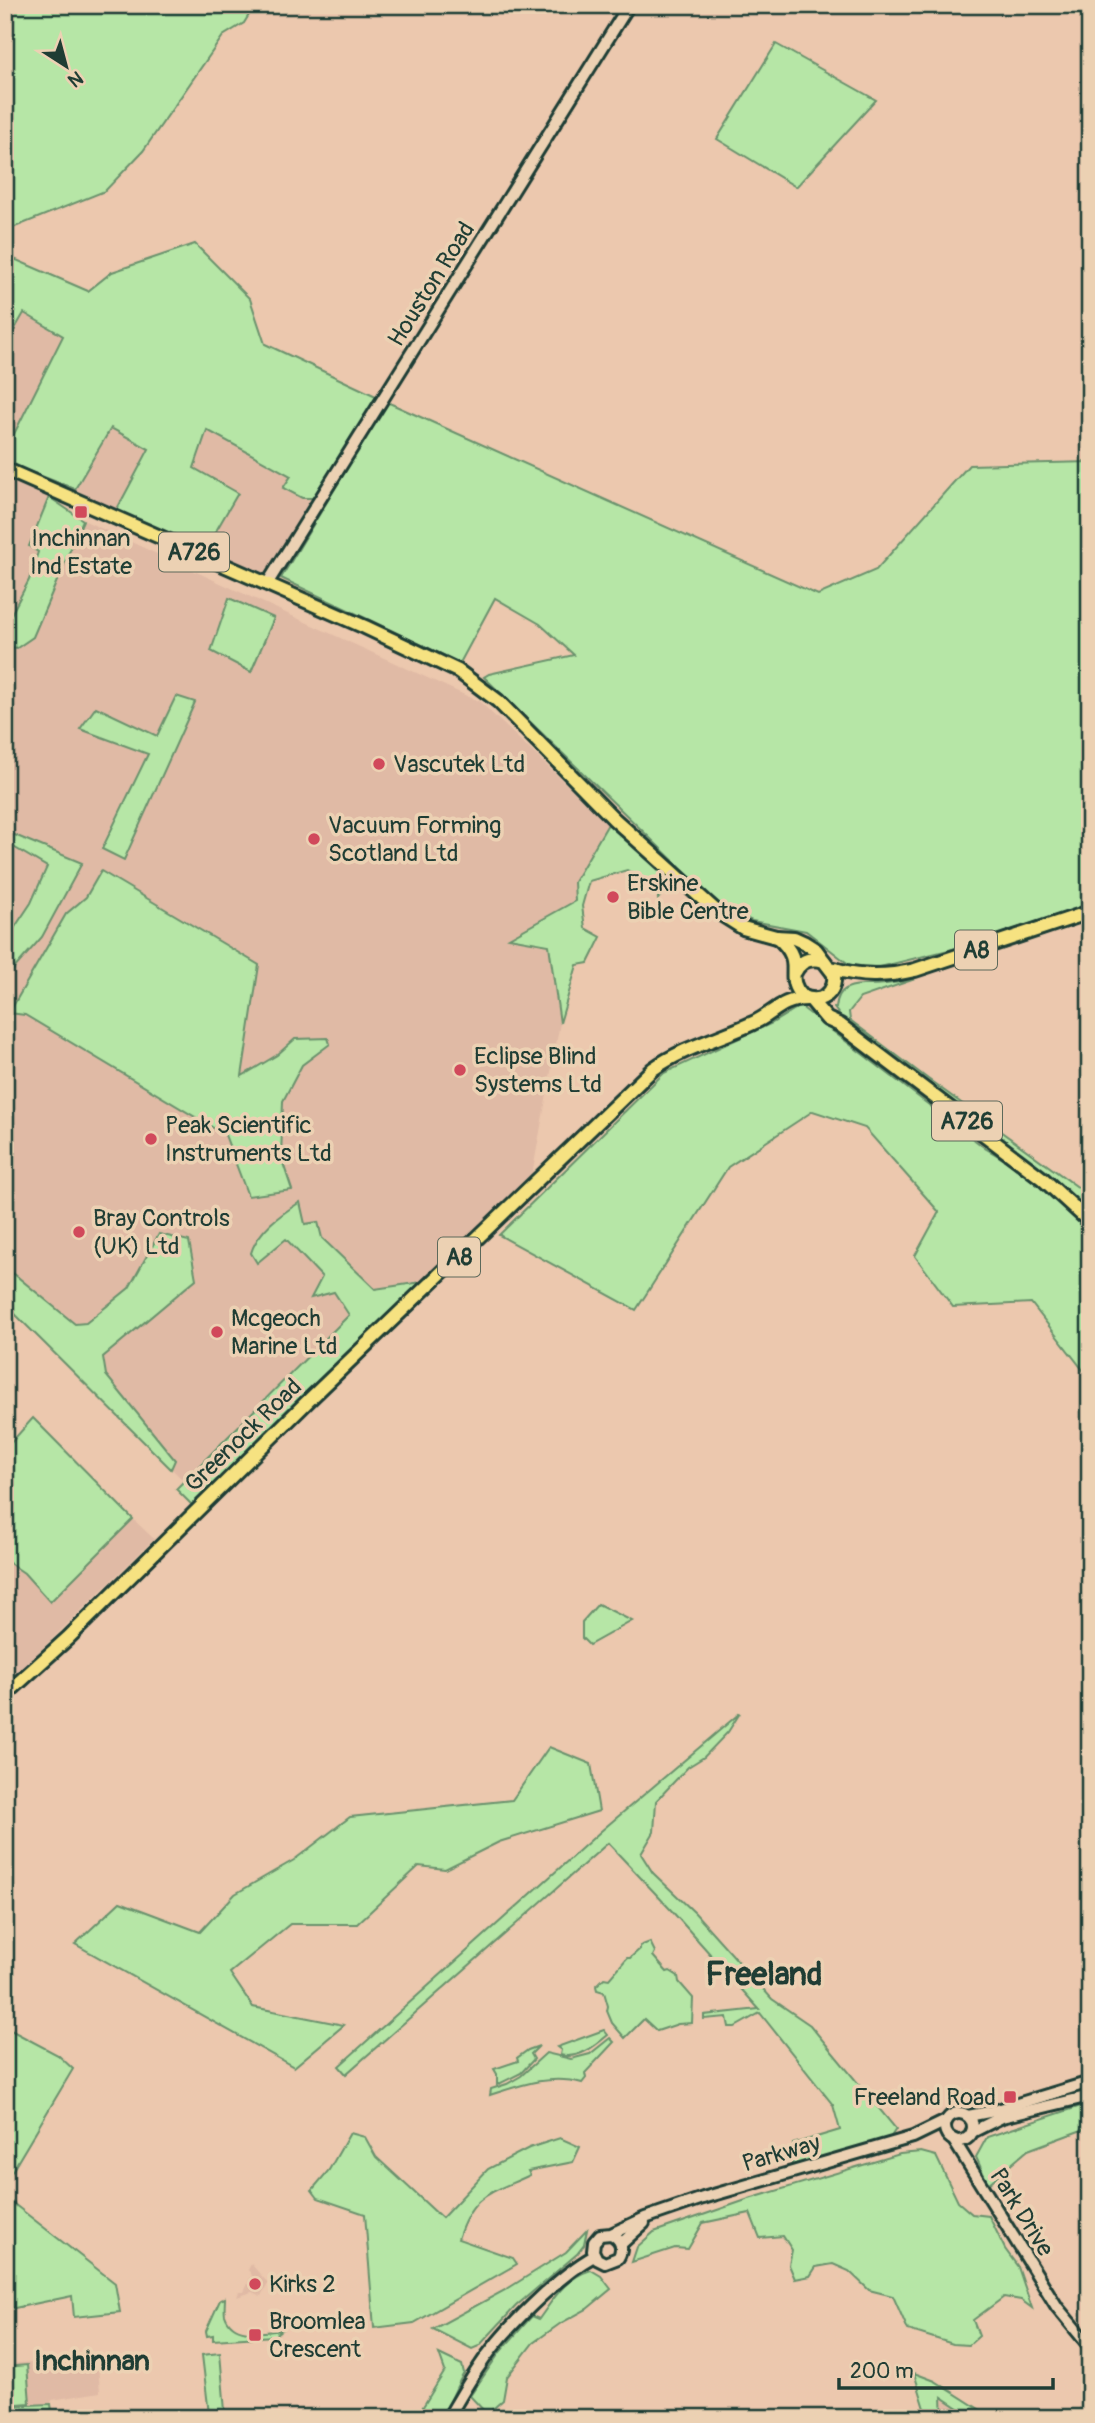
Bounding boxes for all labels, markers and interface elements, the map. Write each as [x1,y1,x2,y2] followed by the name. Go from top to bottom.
[32,32,102,102] north arrow
[63,65,88,93] text: N
[382,216,481,352] street label: Houston Road
[73,504,89,520] marker: Inchinnan Ind Estate
[30,524,132,581] place label: Inchinnan Ind Estate
[159,532,229,572] road number: A726
[393,750,525,779] place label: Vascutek Ltd
[371,756,387,772] marker: Vascutek Ltd
[328,811,501,868] place label: Vacuum Forming Scotland Ltd
[306,831,322,847] marker: Vacuum Forming Scotland Ltd
[627,869,749,926] place label: Erskine Bible Centre
[605,889,621,905] marker: Erskine Bible Centre
[955,931,997,970] road number: A8
[474,1042,602,1099] place label: Eclipse Blind Systems Ltd
[452,1062,468,1078] marker: Eclipse Blind Systems Ltd
[932,1102,1002,1140] road number: A726
[165,1111,332,1168] place label: Peak Scientific Instruments Ltd
[143,1131,159,1147] marker: Peak Scientific Instruments Ltd
[93,1204,230,1261] place label: Bray Controls (UK) Ltd
[71,1224,87,1240] marker: Bray Controls (UK) Ltd
[438,1238,480,1276] road number: A8
[231,1304,338,1361] place label: Mcgeoch Marine Ltd
[209,1324,225,1340] marker: Mcgeoch Marine Ltd
[179,1372,308,1498] street label: Greenock Road
[706,1955,822,1995] district label: Freeland
[853,2083,996,2112] place label: Freeland Road
[1002,2089,1018,2105] marker: Freeland Road
[739,2129,823,2178] street label: Parkway
[983,2163,1060,2262] street label: Park Drive
[269,2270,336,2299] place label: Kirks 2
[247,2276,263,2292] marker: Kirks 2
[269,2307,366,2364] place label: Broomlea Crescent
[247,2327,263,2343] marker: Broomlea Crescent
[34,2344,150,2379] district label: Inchinnan
[839,2346,1053,2390] scale bar
[850,2358,914,2385] text: 200 m

